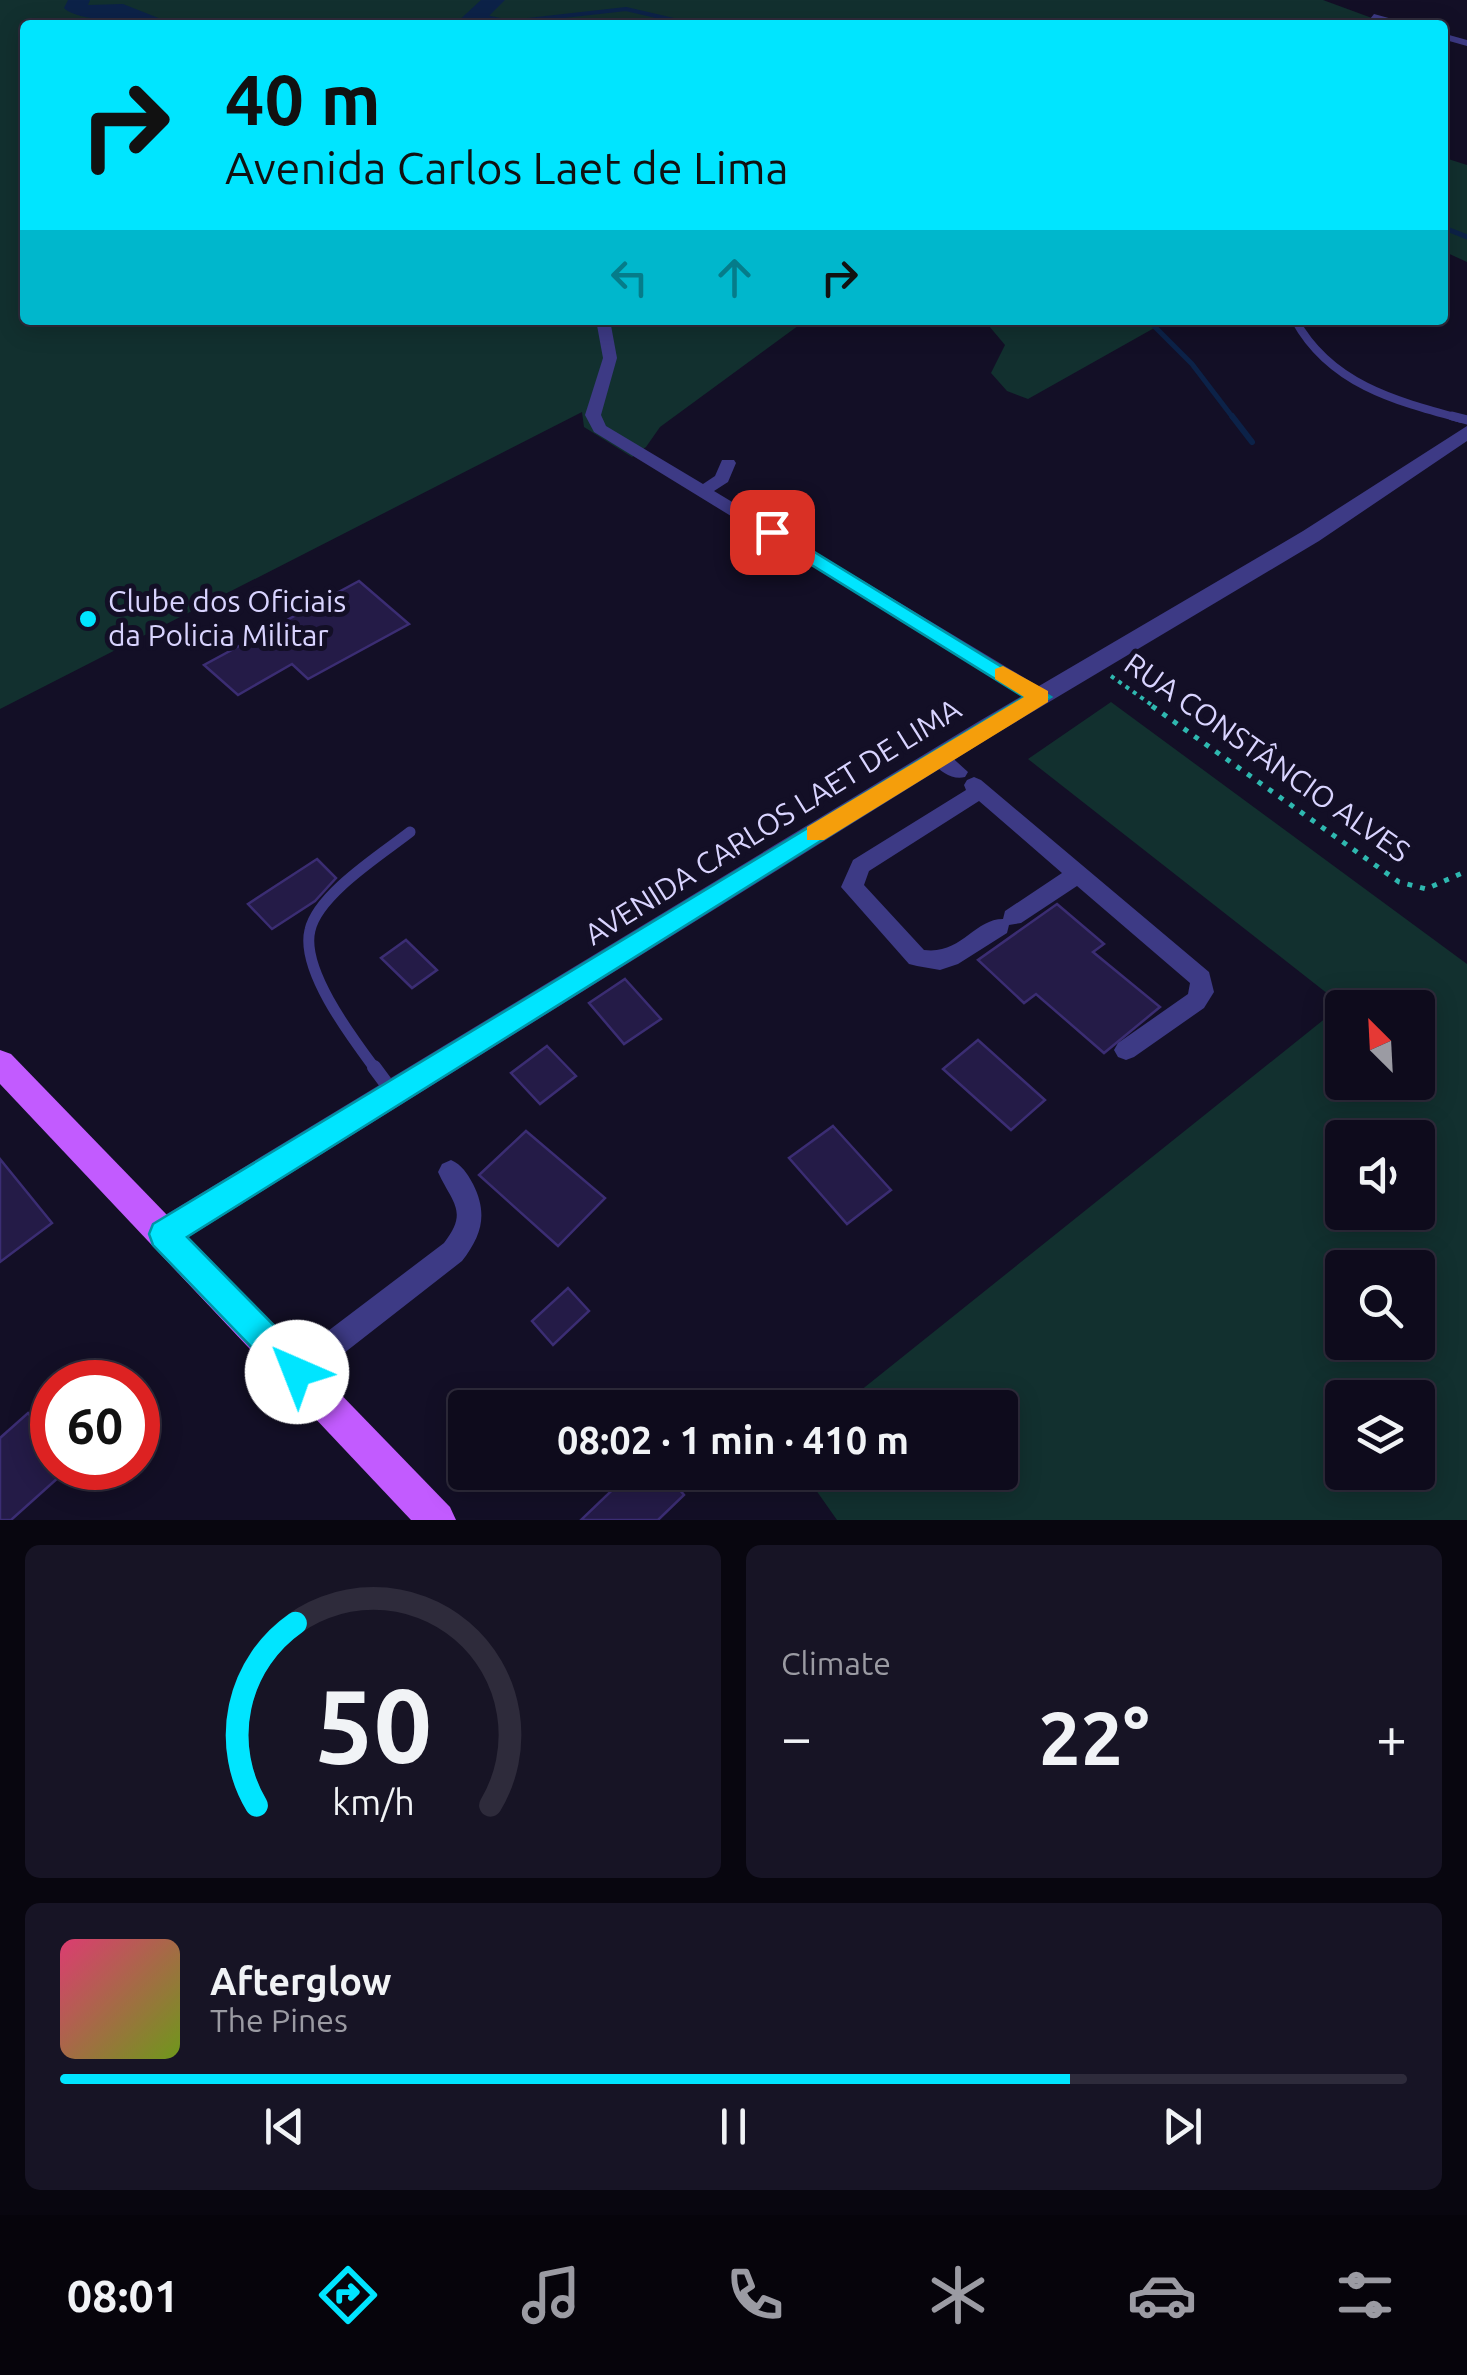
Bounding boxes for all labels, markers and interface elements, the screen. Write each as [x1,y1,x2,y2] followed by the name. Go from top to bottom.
[60,60,190,190] icon: right
[225,60,381,138] text: 40 m
[225,142,789,193] text: Avenida Carlos Laet de Lima
[602,250,657,305] icon: left
[707,250,762,305] icon: ahead
[812,250,867,305] icon: right
[730,490,815,575] pin
[745,505,800,560] icon: arrive
[108,584,346,652] place label: Clube dos Oficiais da Policia Militar
[77,608,99,630] marker: Clube dos Oficiais da Policia Militar
[1119,646,1417,869] street label: RUA CONSTÂNCIO ALVES
[578,691,967,951] street label: AVENIDA CARLOS LAET DE LIMA
[1325,990,1435,1100] north arrow
[1325,990,1435,1490] map controls
[1325,1120,1435,1230] button: sound
[1325,1250,1435,1360] button: search
[245,1320,349,1424] position arrow
[30,1360,160,1490] speed limit sign: 60
[1325,1380,1435,1490] button: layers
[557,1419,909,1461] text: 08:02 · 1 min · 410 m
[781,1645,891,1681] text: Climate
[314,1666,432,1783] text: 50
[1038,1695,1150,1779] text: 22°
[781,1706,812,1767] text: −
[1376,1706,1407,1767] text: +
[332,1782,414,1822] text: km/h
[210,1960,392,2002] text: Afterglow
[210,2002,348,2038] text: The Pines
[257,2099,312,2154] icon: previous
[706,2099,761,2154] icon: pause
[1155,2099,1210,2154] icon: next
[313,2260,383,2330] icon: directions
[516,2260,586,2330] icon: music
[720,2260,790,2330] icon: phone
[923,2260,993,2330] icon: climate
[1127,2260,1197,2330] icon: car
[1330,2260,1400,2330] icon: filters
[67,2270,179,2321] text: 08:01

